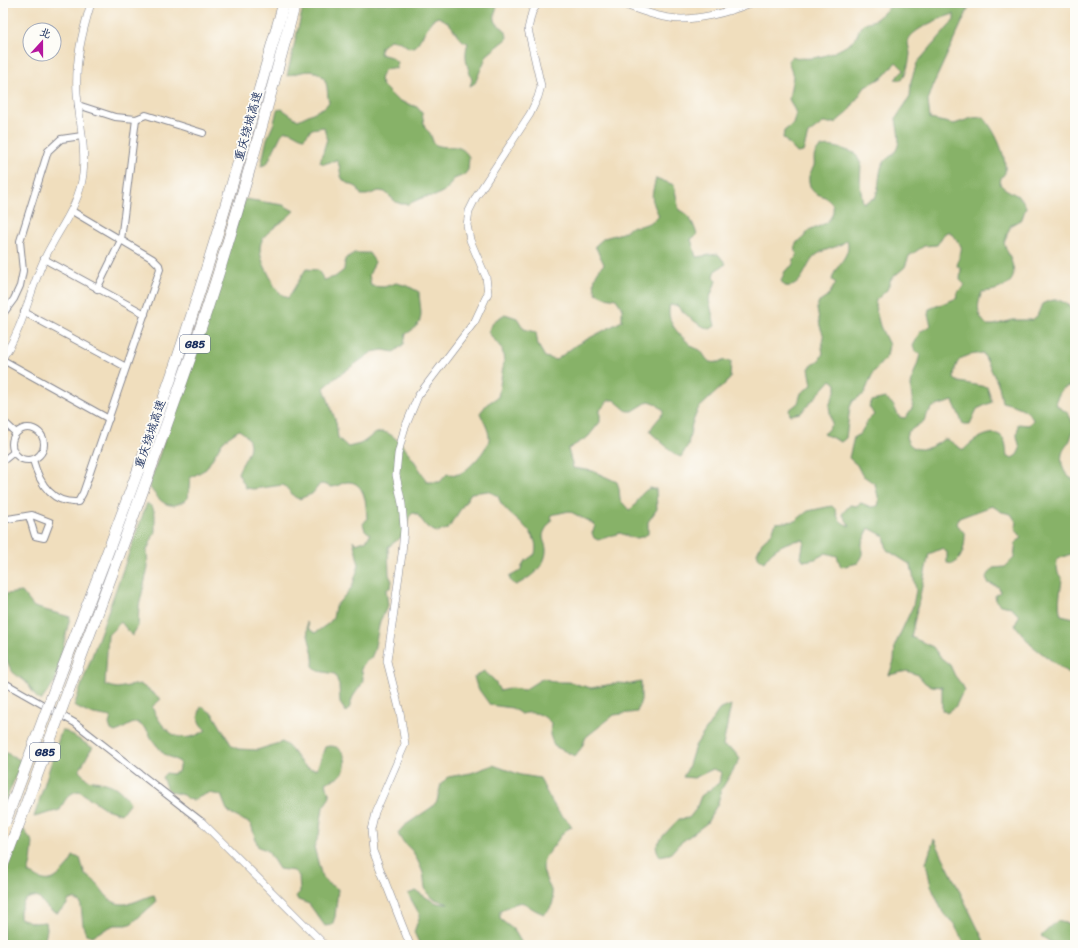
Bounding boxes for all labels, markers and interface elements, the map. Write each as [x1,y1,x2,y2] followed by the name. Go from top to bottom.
[22,22,62,62] north arrow
[37,22,54,44] text: 北
[228,88,268,164] street label: 重庆绕城高速
[180,335,210,353] road number: G85
[128,396,172,472] street label: 重庆绕城高速
[30,743,60,761] road number: G85

